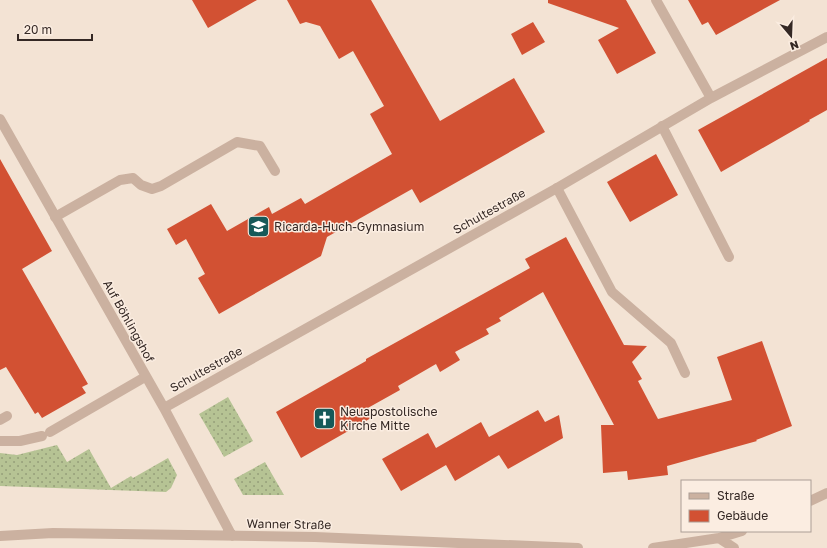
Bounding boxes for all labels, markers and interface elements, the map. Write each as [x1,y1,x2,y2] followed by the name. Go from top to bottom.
[18,16,92,42] scale bar
[771,16,811,56] north arrow
[24,22,52,37] text: 20 m
[788,38,800,53] text: N
[450,185,528,237] street label: Schultestraße
[246,213,272,239] school or university icon: Ricarda-Huch-Gymnasium
[274,219,424,234] place label: Ricarda-Huch-Gymnasium
[100,277,158,365] street label: Auf Böhlingshof
[167,343,245,395] street label: Schultestraße
[340,404,437,433] place label: Neuapostolische Kirche Mitte
[312,405,338,431] church icon: Neuapostolische Kirche Mitte
[681,480,811,532] legend
[717,488,755,503] text: Straße
[717,508,768,523] text: Gebäude
[247,516,332,532] street label: Wanner Straße

